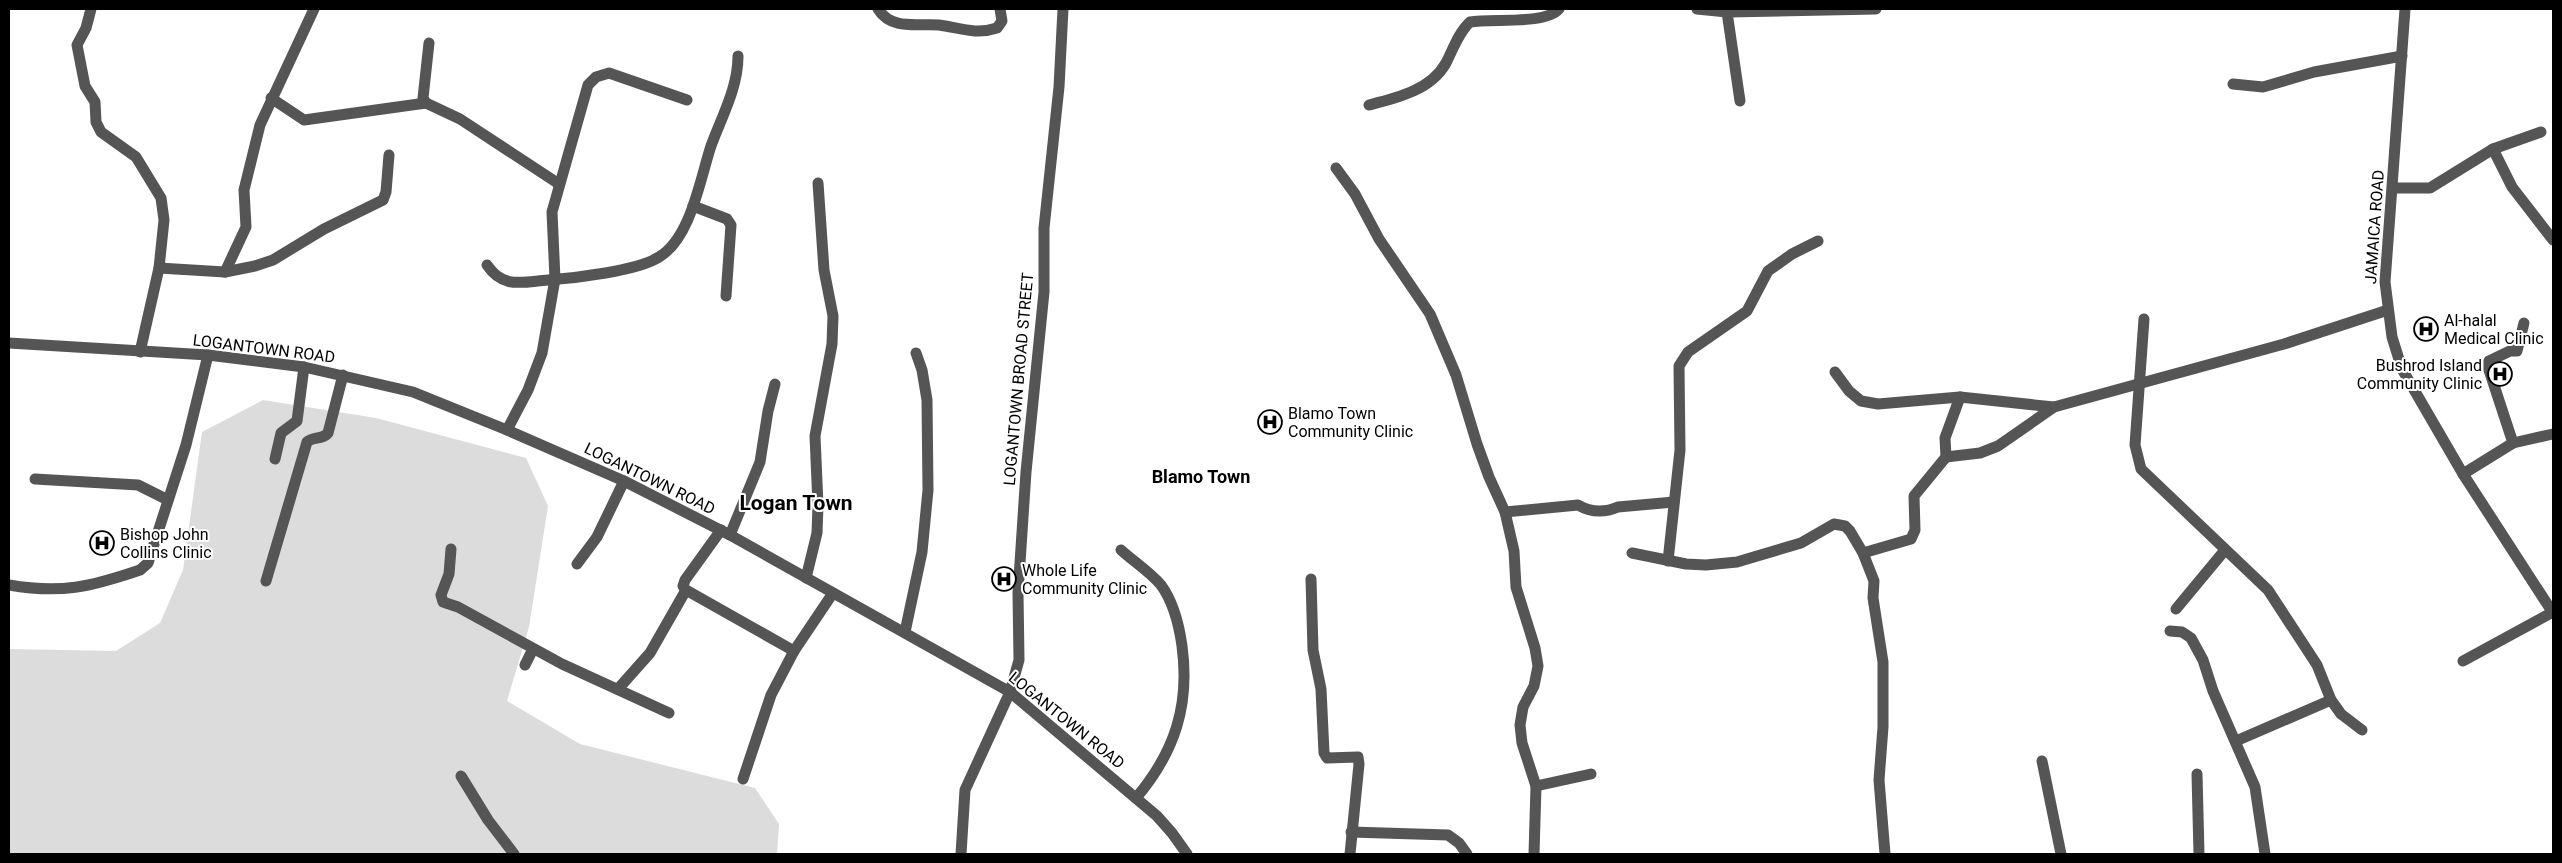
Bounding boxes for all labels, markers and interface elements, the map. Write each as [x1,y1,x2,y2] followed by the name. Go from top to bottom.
[2361,169,2388,285] street label: JAMAICA ROAD
[1000,271,1037,486] street label: LOGANTOWN BROAD STREET
[2444,311,2544,348] place label: Al-halal Medical Clinic
[2413,316,2439,342] hospital icon: Al-halal Medical Clinic
[192,330,336,367] street label: LOGANTOWN ROAD
[2357,356,2482,393] place label: Bushrod Island Community Clinic
[2487,361,2513,387] hospital icon: Bushrod Island Community Clinic
[1288,404,1413,441] place label: Blamo Town Community Clinic
[1257,409,1283,435] hospital icon: Blamo Town Community Clinic
[581,439,718,518] street label: LOGANTOWN ROAD
[1152,466,1250,487] district label: Blamo Town
[739,491,853,515] district label: Logan Town
[120,525,212,562] place label: Bishop John Collins Clinic
[89,530,115,556] hospital icon: Bishop John Collins Clinic
[1022,561,1147,598] place label: Whole Life Community Clinic
[991,566,1017,592] hospital icon: Whole Life Community Clinic
[1005,668,1128,773] street label: LOGANTOWN ROAD

